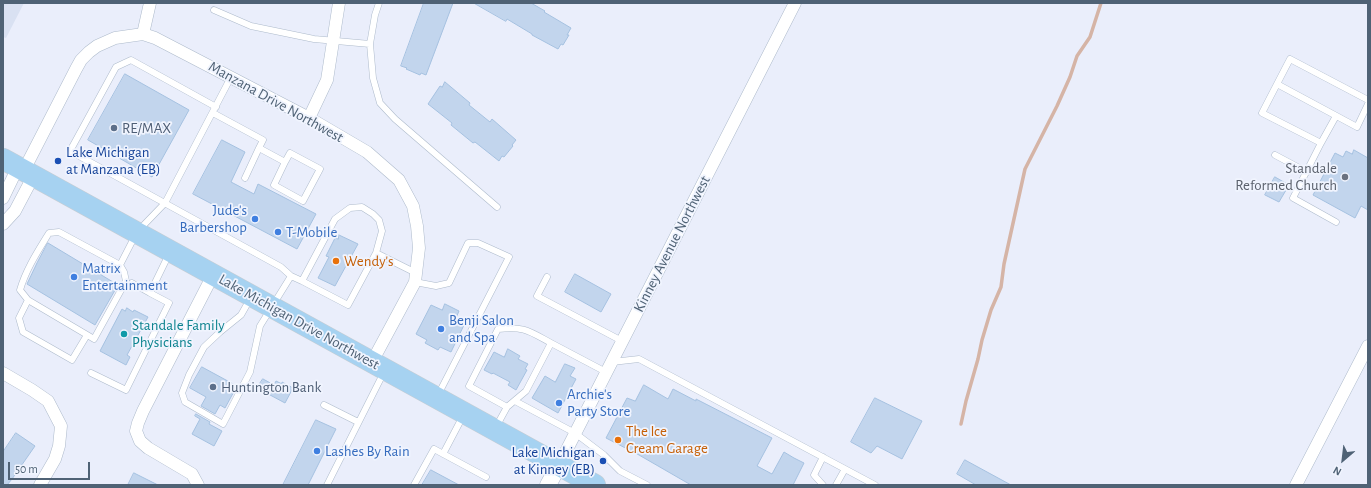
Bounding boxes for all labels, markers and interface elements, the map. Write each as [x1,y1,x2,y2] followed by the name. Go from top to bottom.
[205,57,347,147] street label: Manzana Drive Northwest
[122,119,171,137] place label: RE/MAX
[109,123,119,133] marker: RE/MAX
[66,143,161,178] place label: Lake Michigan at Manzana (EB)
[53,156,63,166] marker: Lake Michigan at Manzana (EB)
[1235,159,1337,194] place label: Standale Reformed Church
[1340,172,1350,182] marker: Standale Reformed Church
[630,173,714,315] street label: Kinney Avenue Northwest
[179,201,247,236] place label: Jude's Barbershop
[250,214,260,224] marker: Jude's Barbershop
[286,223,337,241] place label: T-Mobile
[273,227,283,237] marker: T-Mobile
[344,252,394,270] place label: Wendy's
[331,256,341,266] marker: Wendy's
[82,259,168,294] place label: Matrix Entertainment
[215,270,383,374] street label: Lake Michigan Drive Northwest
[69,272,79,282] marker: Matrix Entertainment
[449,311,514,346] place label: Benji Salon and Spa
[132,316,225,351] place label: Standale Family Physicians
[436,324,446,334] marker: Benji Salon and Spa
[119,329,129,339] marker: Standale Family Physicians
[221,378,321,396] place label: Huntington Bank
[208,382,218,392] marker: Huntington Bank
[567,385,630,420] place label: Archie's Party Store
[554,398,564,408] marker: Archie's Party Store
[626,422,708,457] place label: The Ice Cream Garage
[613,435,623,445] marker: The Ice Cream Garage
[1323,440,1363,480] north arrow
[325,442,410,460] place label: Lashes By Rain
[512,443,595,478] place label: Lake Michigan at Kinney (EB)
[312,446,322,456] marker: Lashes By Rain
[10,454,92,480] scale bar
[598,456,608,466] marker: Lake Michigan at Kinney (EB)
[15,463,38,475] text: 50 m
[1331,464,1343,478] text: N

